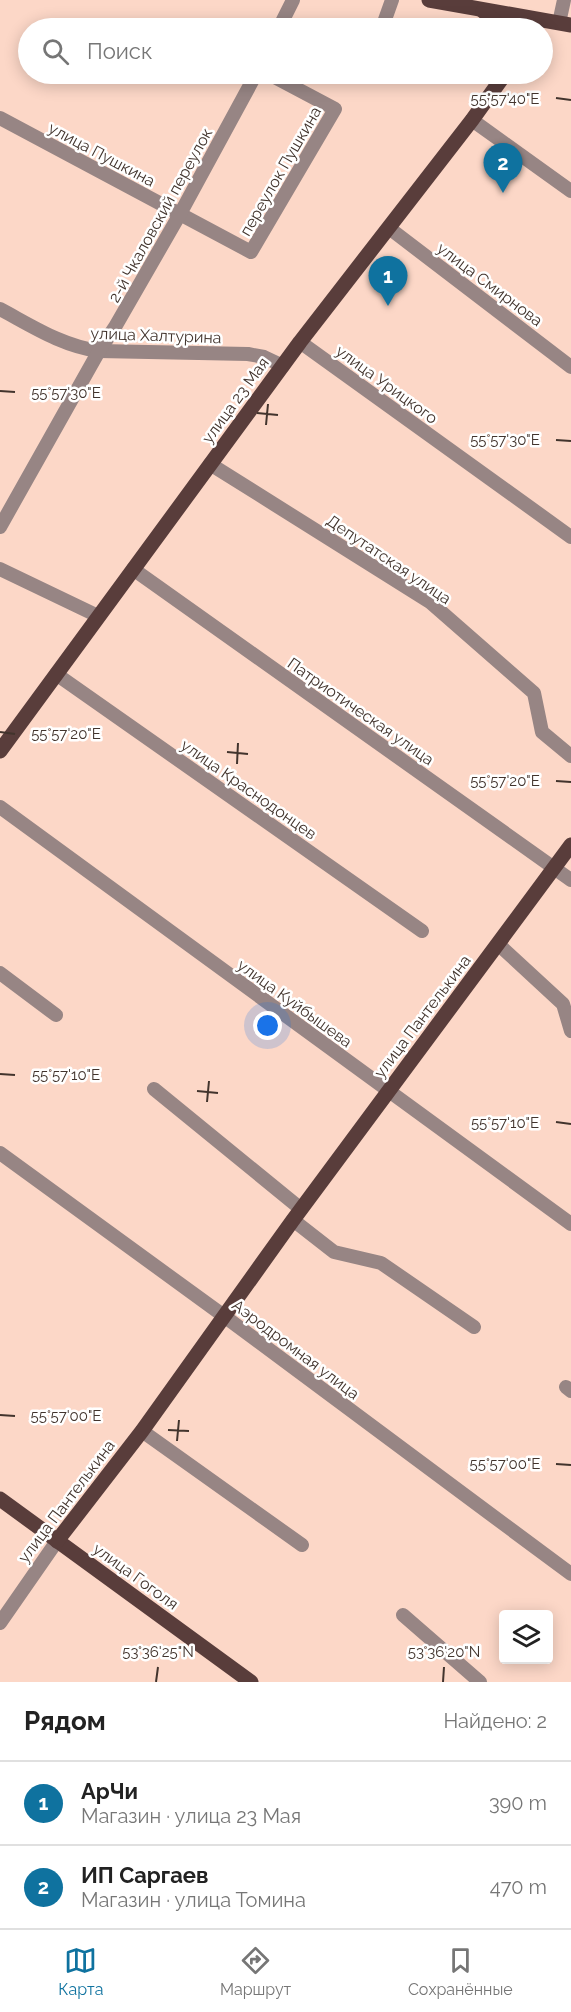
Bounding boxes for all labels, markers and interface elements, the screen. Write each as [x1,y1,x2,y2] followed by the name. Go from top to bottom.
[18,18,553,84] search box
[39,35,72,68] icon: search
[87,38,152,64] text: Поиск
[471,90,539,108] text: 55°57'40"E
[236,103,325,239] street label: переулок Пушкина
[45,118,158,191] street label: улица Пушкина
[104,125,216,306] street label: 2-й Чкаловский переулок
[484,144,522,193] pin: 2
[433,239,546,330] street label: улица Смирнова
[368,256,408,306] pin: 1
[90,324,222,347] street label: улица Халтурина
[332,341,441,428] street label: улица Урицкого
[198,354,273,447] street label: улица 23 Мая
[31,384,101,402] text: 55°57'30"E
[470,431,540,449] text: 55°57'30"E
[323,511,455,608] street label: Депутатская улица
[284,654,438,769] street label: Патриотическая улица
[31,725,101,743] text: 55°57'20"E
[177,735,320,843] street label: улица Краснодонцев
[470,772,540,790] text: 55°57'20"E
[370,951,475,1081] street label: улица Пантелькина
[234,955,356,1051] street label: улица Куйбышева
[253,1011,282,1040] your location
[32,1066,100,1084] text: 55°57'10"E
[471,1114,539,1132] text: 55°57'10"E
[228,1295,363,1403] street label: Аэродромная улица
[31,1407,101,1425] text: 55°57'00"E
[14,1436,119,1566] street label: улица Пантелькина
[470,1455,540,1473] text: 55°57'00"E
[89,1539,182,1614] street label: улица Гоголя
[499,1610,553,1664] map controls
[499,1610,553,1664] button: layers
[122,1643,194,1661] text: 53°36'25"N
[408,1643,480,1661] text: 53°36'20"N
[24,1706,106,1736] text: Рядом
[443,1709,547,1733] text: Найдено: 2
[81,1778,138,1804] text: АрЧи
[39,1791,48,1815] text: 1
[489,1791,547,1815] text: 390 m
[81,1804,301,1828] text: Магазин · улица 23 Мая
[81,1862,208,1888] text: ИП Саргаев
[38,1875,49,1899] text: 2
[490,1875,547,1899] text: 470 m
[81,1888,306,1912] text: Магазин · улица Томина
[58,1944,103,1999] tab: Карта
[220,1944,291,1999] tab: Маршрут
[408,1944,513,1999] tab: Сохранённые

